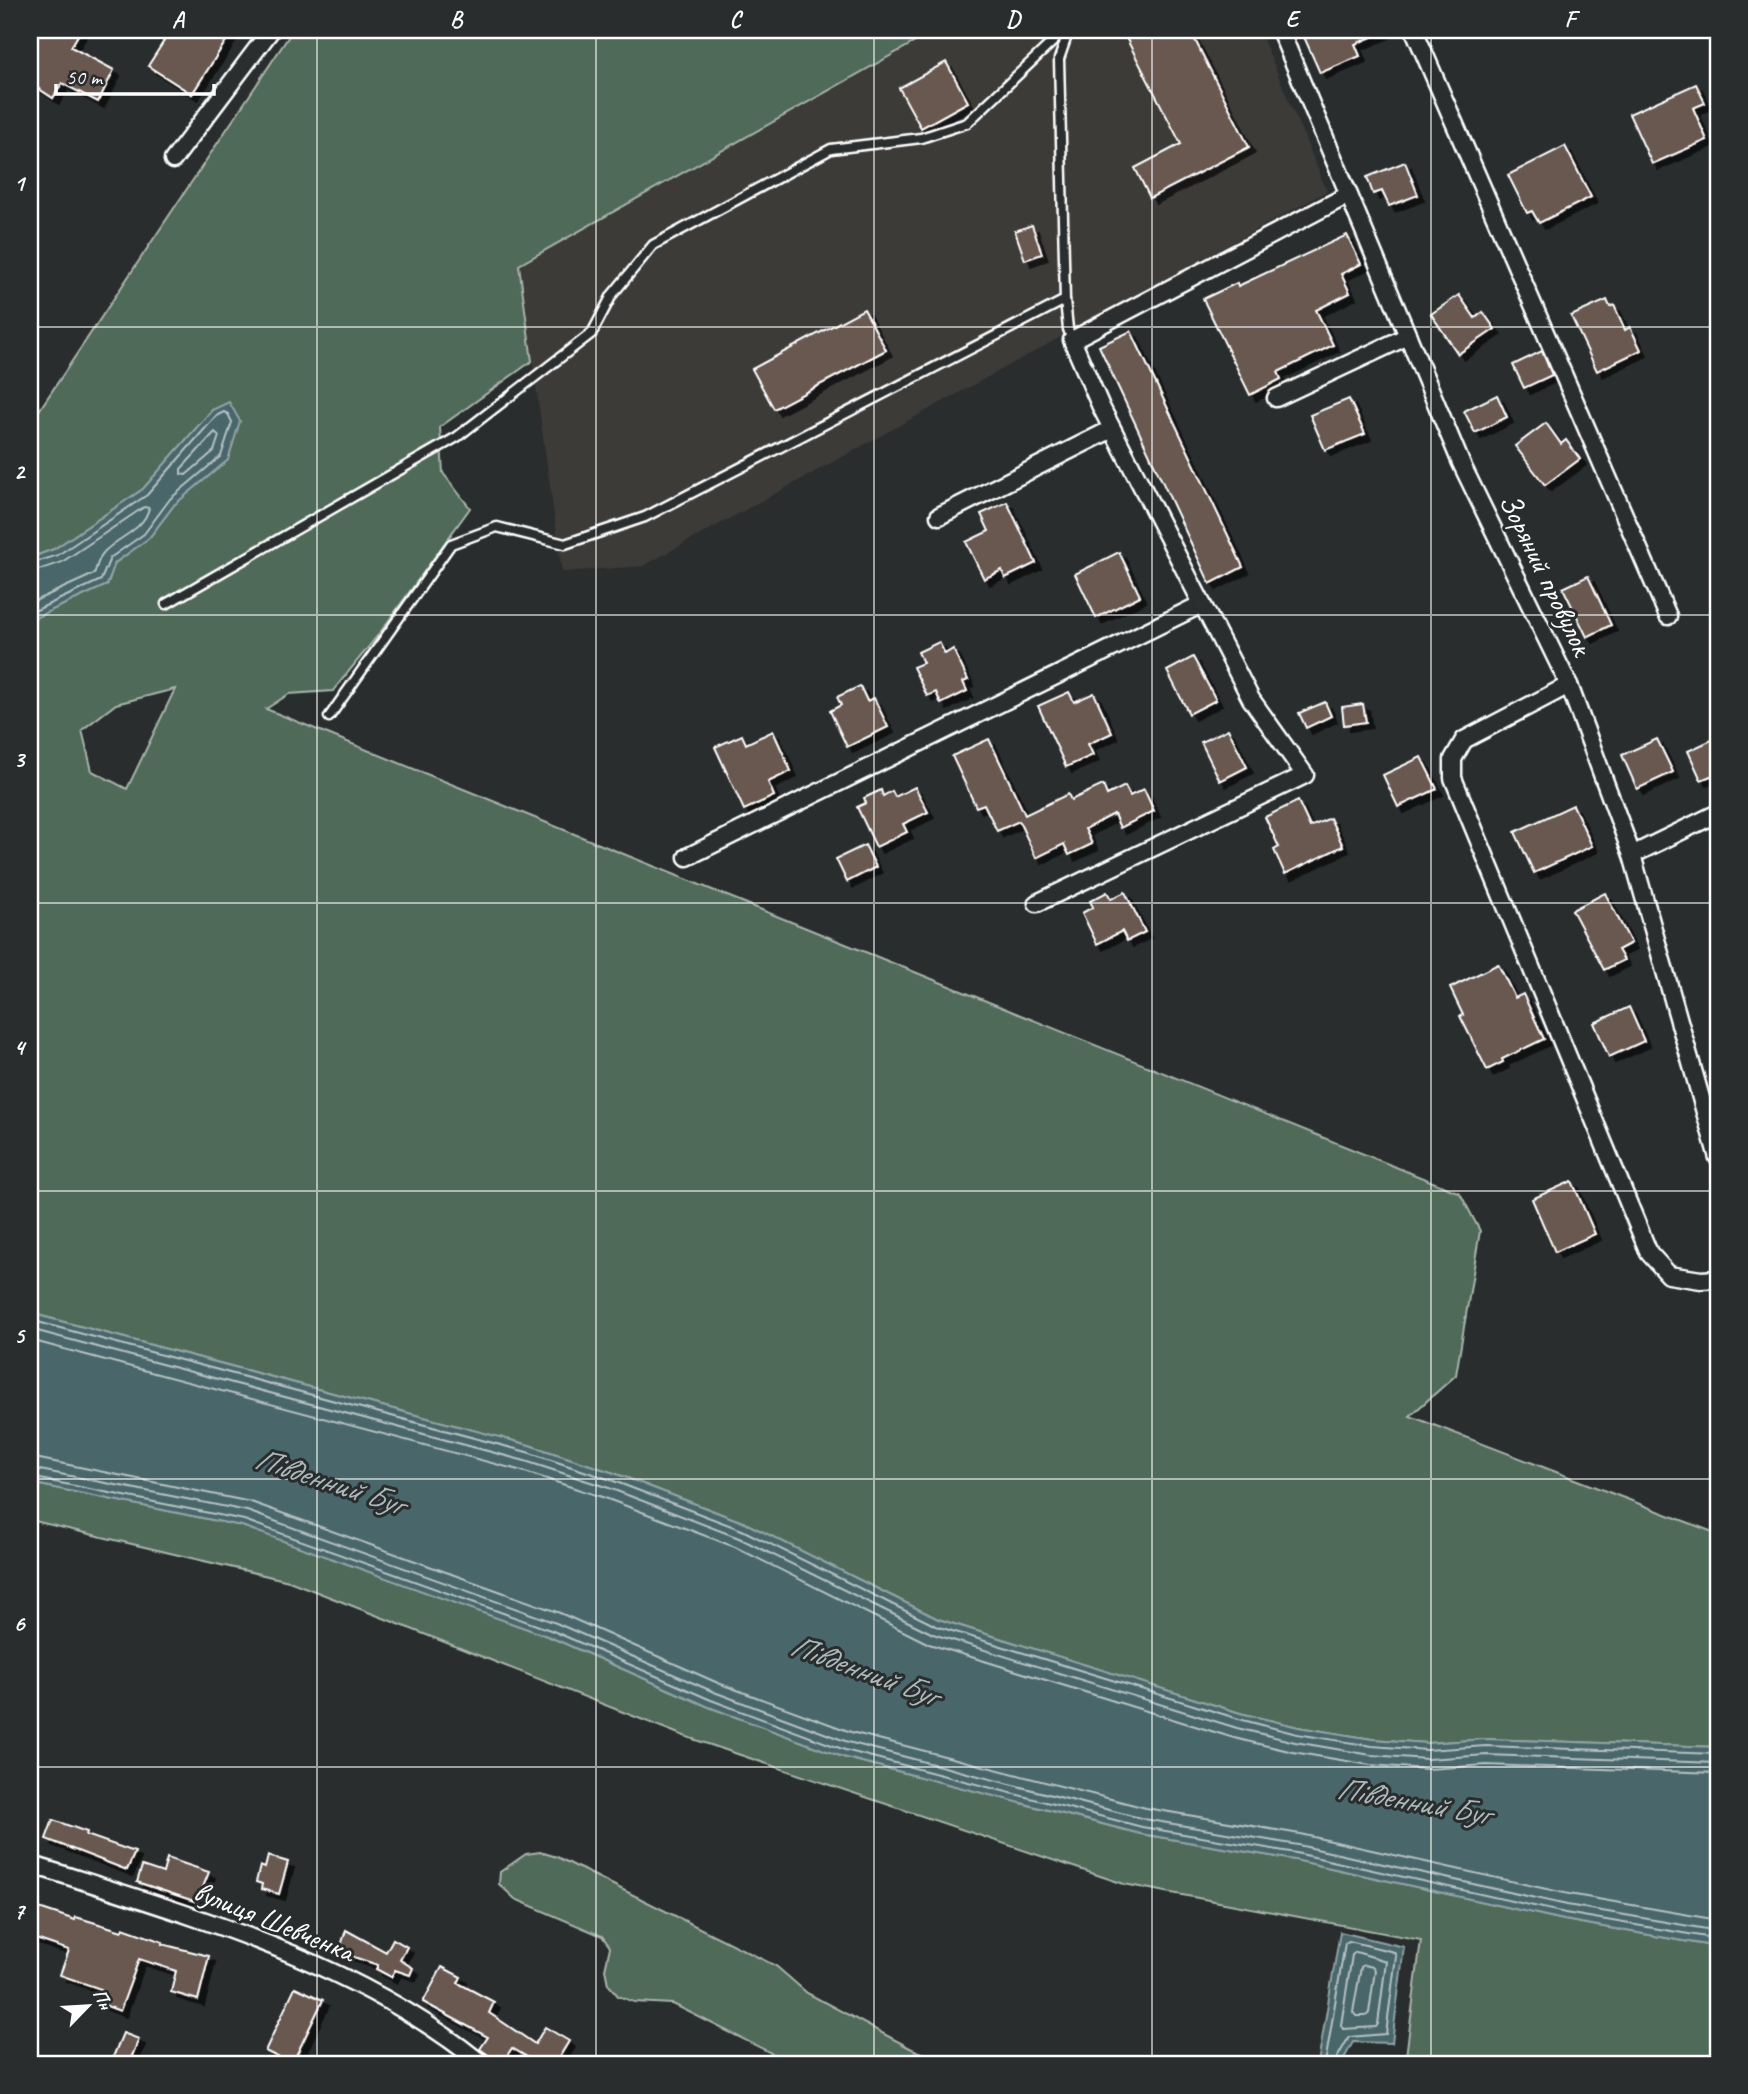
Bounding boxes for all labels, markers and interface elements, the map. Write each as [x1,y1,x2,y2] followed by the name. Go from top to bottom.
[172,5,186,34] text: A
[450,5,464,34] text: B
[730,5,744,34] text: C
[1006,5,1022,34] text: D
[1286,5,1302,34] text: E
[1565,5,1581,34] text: F
[56,52,214,96] scale bar
[66,64,104,90] text: 50 m
[14,169,27,198] text: 1
[14,457,27,486] text: 2
[1491,487,1602,663] street label: Зоряний провулок
[14,745,27,774] text: 3
[14,1033,27,1062] text: 4
[14,1321,26,1350] text: 5
[250,1438,415,1526] water label: Південний Буг
[14,1609,27,1638] text: 6
[785,1624,950,1718] water label: Південний Буг
[1334,1767,1499,1836] water label: Південний Буг
[188,1872,362,1971] street label: вулиця Шевченка
[14,1897,27,1926] text: 7
[52,1972,122,2042] north arrow
[87,1985,118,2015] text: Пн

